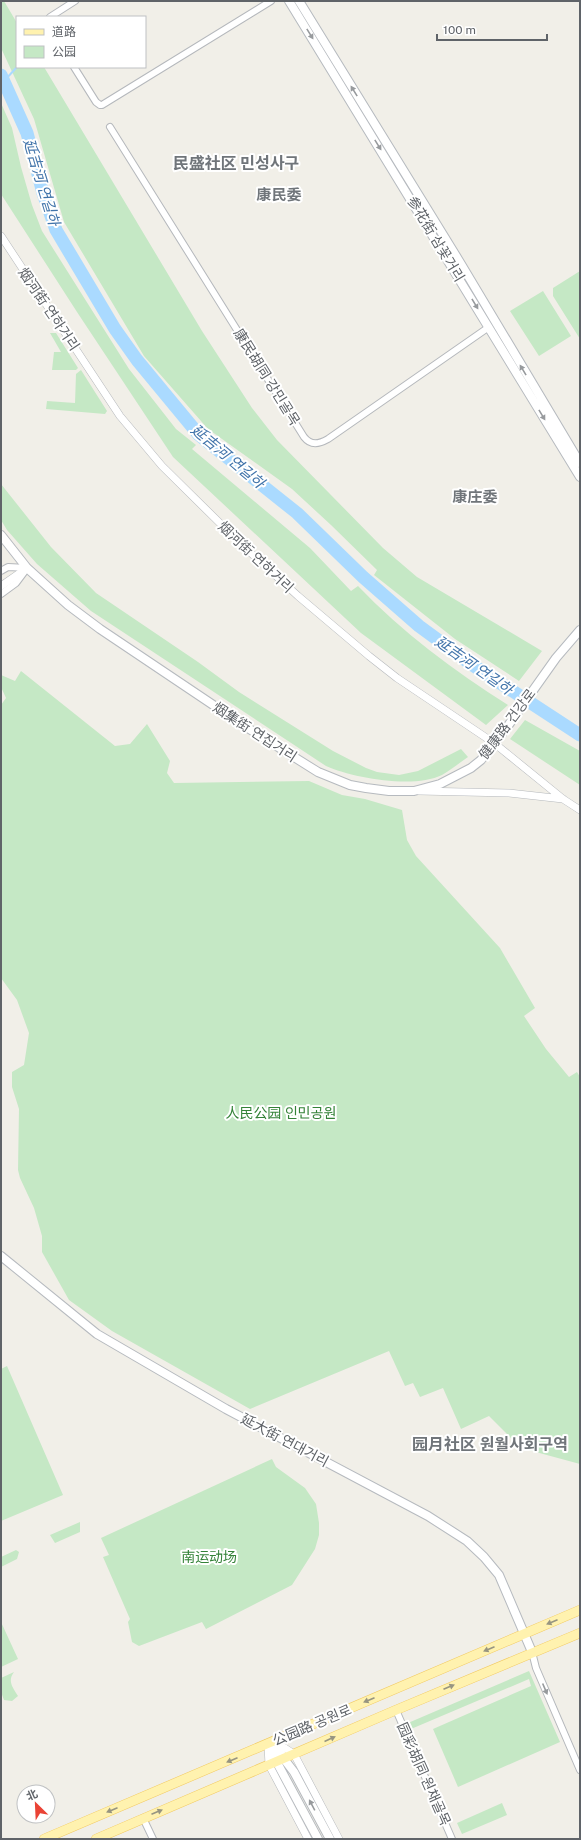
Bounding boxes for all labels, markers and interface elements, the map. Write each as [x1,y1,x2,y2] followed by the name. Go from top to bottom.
[16,16,146,68] legend
[437,16,547,42] scale bar
[443,23,476,37] text: 100 m
[52,25,76,39] text: 道路
[306,29,314,39] one-way arrow
[52,45,76,59] text: 公园
[351,85,358,97] one-way arrow
[21,136,64,230] water label: 延吉河 연길하
[375,139,382,151] one-way arrow
[173,154,299,173] district label: 民盛社区 민성사구
[256,186,302,203] district label: 康民委
[404,193,468,285] street label: 参花街 삼꽃거리
[15,264,83,354] street label: 烟河街 연하거리
[471,298,478,310] one-way arrow
[231,326,303,428] street label: 康民胡同 강민골목
[520,364,527,376] one-way arrow
[539,409,546,421] one-way arrow
[188,421,270,493] water label: 延吉河 연길하
[452,488,498,505] district label: 康庄委
[215,518,297,596] street label: 烟河街 연하거리
[432,632,518,699] water label: 延吉河 연길하
[475,686,539,762] street label: 健康路 건강로
[210,699,300,765] street label: 烟集街 연집거리
[226,1105,336,1121] park label: 人民公园 인민공원
[238,1410,332,1470] street label: 延大街 연대거리
[412,1435,568,1454] district label: 园月社区 원월사회구역
[181,1549,237,1565] park label: 南运动场
[546,1619,558,1625] one-way arrow
[483,1646,494,1652] one-way arrow
[541,1683,548,1695] one-way arrow
[444,1684,455,1690] one-way arrow
[364,1697,375,1703] one-way arrow
[270,1701,354,1749] street label: 公园路 공원로
[394,1720,454,1828] street label: 园彩胡同 원채골목
[324,1735,336,1742] one-way arrow
[225,1757,237,1763] one-way arrow
[16,1784,56,1824] north arrow
[24,1787,39,1803] text: 北
[309,1799,315,1810] one-way arrow
[105,1808,117,1814] one-way arrow
[152,1809,164,1815] one-way arrow

